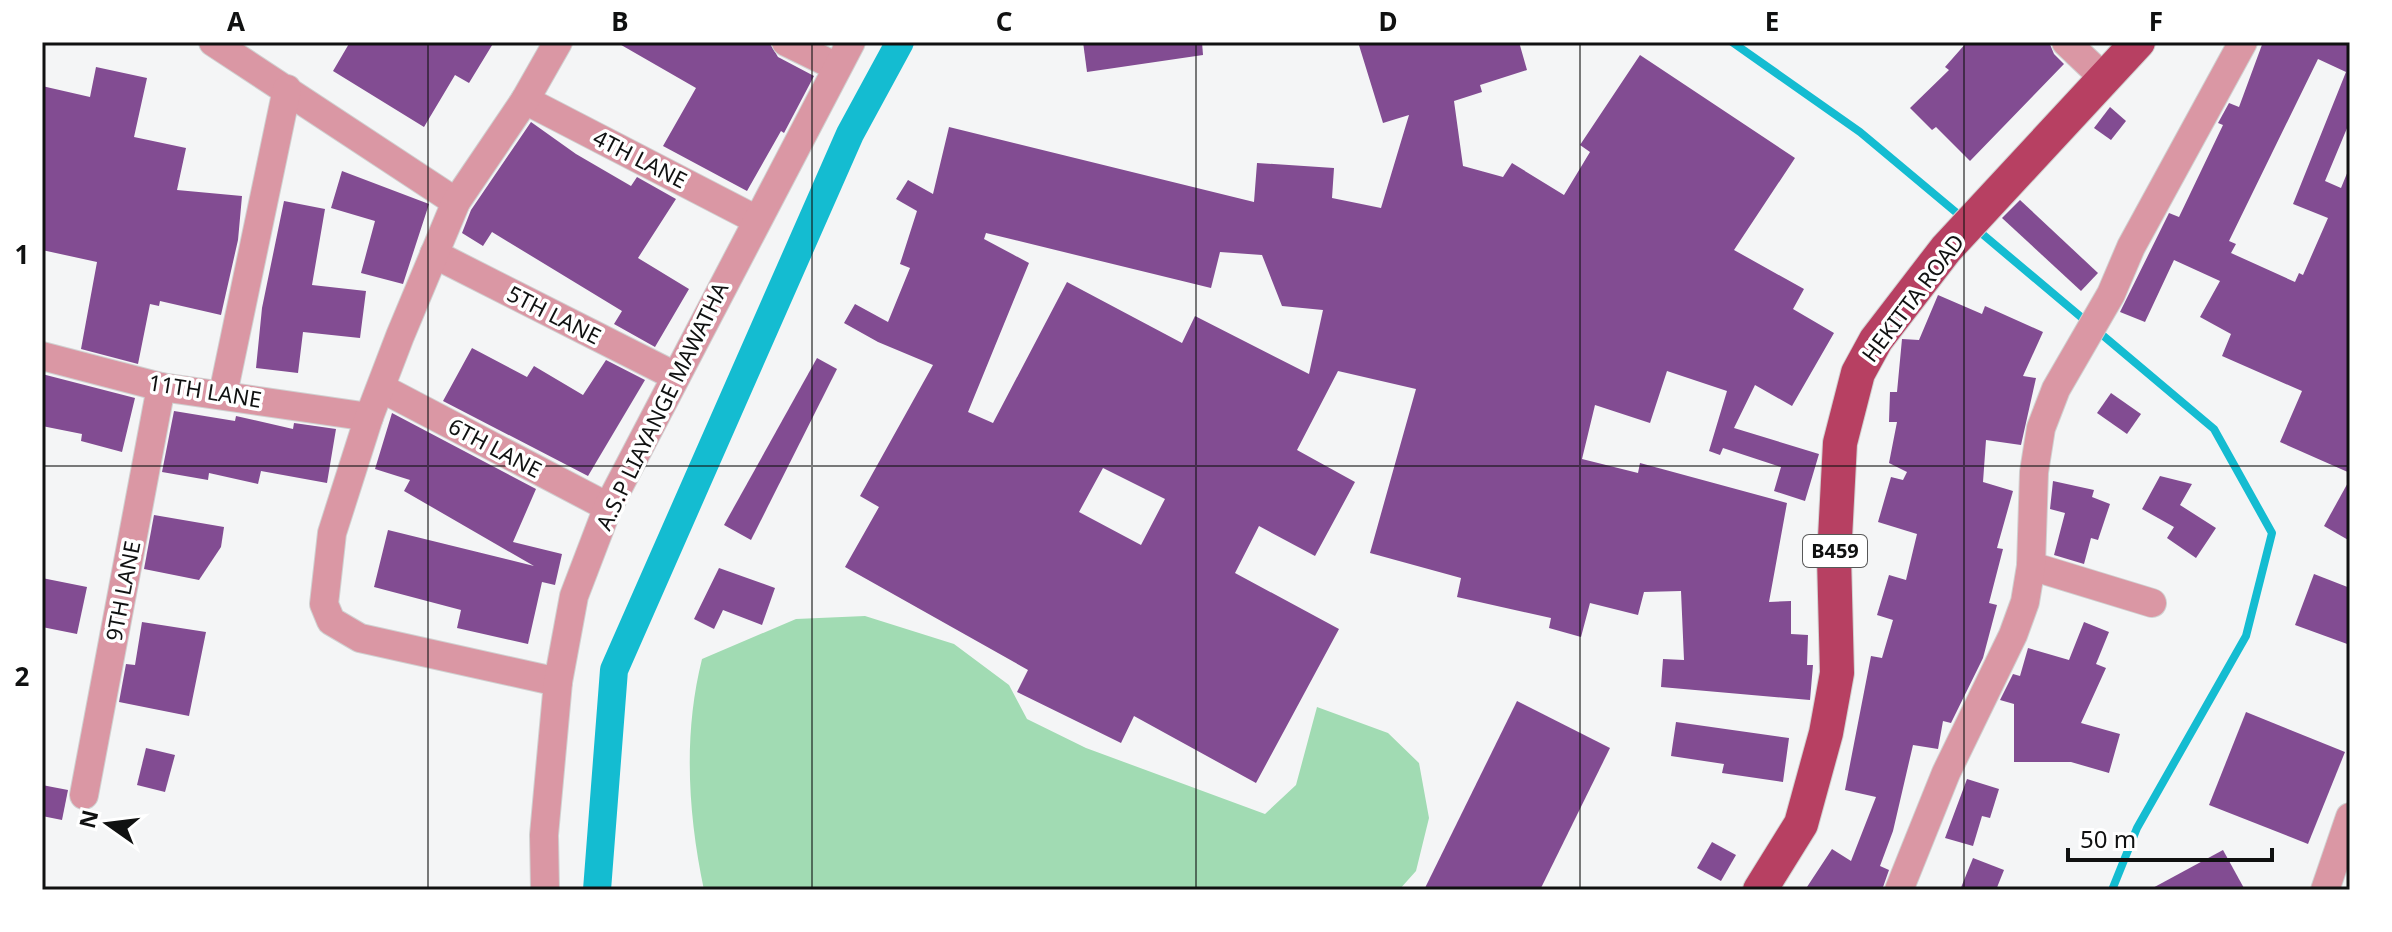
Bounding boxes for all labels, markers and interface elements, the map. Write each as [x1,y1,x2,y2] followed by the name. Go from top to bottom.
[227,3,245,39] text: A
[611,3,629,39] text: B
[996,3,1012,39] text: C
[1378,3,1398,39] text: D
[1765,3,1779,39] text: E
[2149,3,2163,39] text: F
[588,122,692,194] street label: 4TH LANE
[1854,227,1970,368] street label: HEKITTA ROAD
[15,236,29,272] text: 1
[588,276,735,535] street label: A.S.P LIAYANGE MAWATHA
[502,278,606,350] street label: 5TH LANE
[147,366,264,414] street label: 11TH LANE
[444,410,547,484] street label: 6TH LANE
[1803,535,1867,567] road number: B459
[98,538,146,643] street label: 9TH LANE
[15,658,30,694] text: 2
[68,784,148,864] north arrow
[71,807,104,831] text: N
[2068,812,2272,862] scale bar
[2080,822,2136,855] text: 50 m

